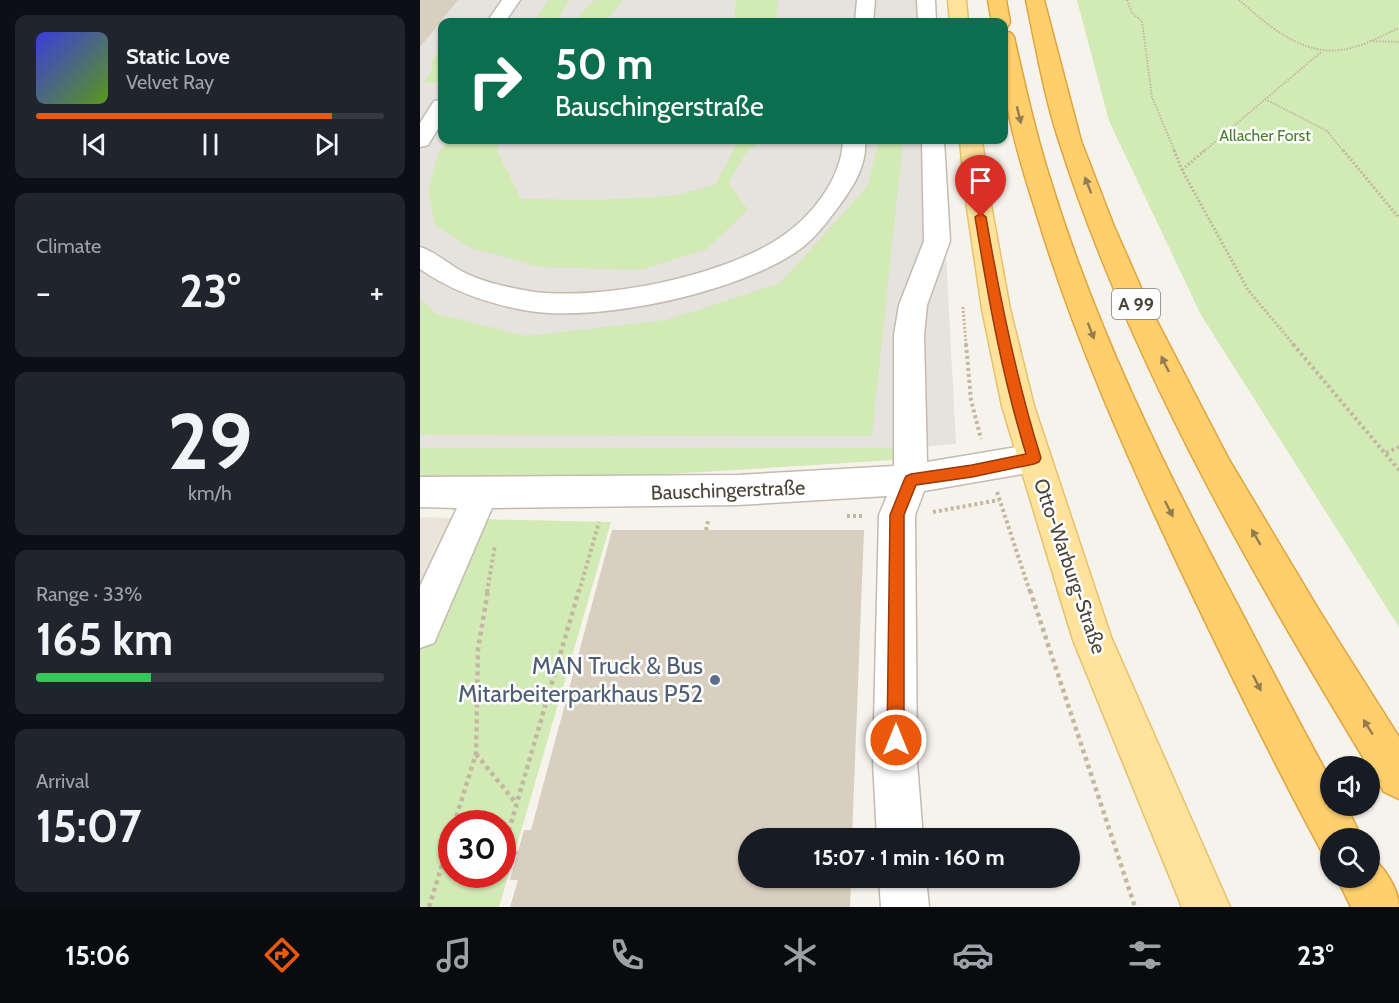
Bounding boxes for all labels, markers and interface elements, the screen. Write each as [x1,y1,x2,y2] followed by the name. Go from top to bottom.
[555,38,653,90] text: 50 m
[456,42,534,120] icon: right
[126,43,230,70] text: Static Love
[126,70,214,94] text: Velvet Ray
[555,90,764,123] text: Bauschingerstraße
[1015,106,1024,125] one-way arrow
[1219,126,1311,145] park label: Allacher Forst
[78,128,111,161] icon: previous
[194,128,227,161] icon: pause
[310,128,343,161] icon: next
[955,155,1006,217] pin
[964,164,997,197] icon: arrive
[1082,176,1092,194] one-way arrow
[36,234,101,258] text: Climate
[179,264,241,318] text: 23°
[36,272,51,312] text: −
[369,272,384,312] text: +
[1112,289,1160,319] road number: A 99
[1086,322,1096,340] one-way arrow
[1160,356,1169,373] one-way arrow
[167,394,253,489] text: 29
[650,475,806,505] street label: Bauschingerstraße
[1029,475,1111,657] street label: Otto-Warburg-Straße
[188,481,232,505] text: km/h
[1165,501,1174,518] one-way arrow
[1251,528,1261,545] one-way arrow
[36,582,142,606] text: Range · 33%
[36,612,173,666] text: 165 km
[458,651,703,708] place label: MAN Truck & Bus Mitarbeiterparkhaus P52
[708,673,722,687] marker: MAN Truck & Bus Mitarbeiterparkhaus P52
[1252,675,1262,692] one-way arrow
[864,708,928,772] position arrow
[1363,719,1374,735] one-way arrow
[1320,756,1380,888] map controls
[1320,756,1380,816] button: sound
[36,769,89,793] text: Arrival
[36,799,141,853] text: 15:07
[438,810,516,888] speed limit sign: 30
[1320,828,1380,888] button: search
[813,844,1005,871] text: 15:07 · 1 min · 160 m
[261,934,303,976] icon: directions
[433,934,475,976] icon: music
[606,934,648,976] icon: phone
[779,934,821,976] icon: climate
[952,934,994,976] icon: car
[1124,934,1166,976] icon: filters
[65,939,130,972] text: 15:06
[1297,939,1334,972] text: 23°

